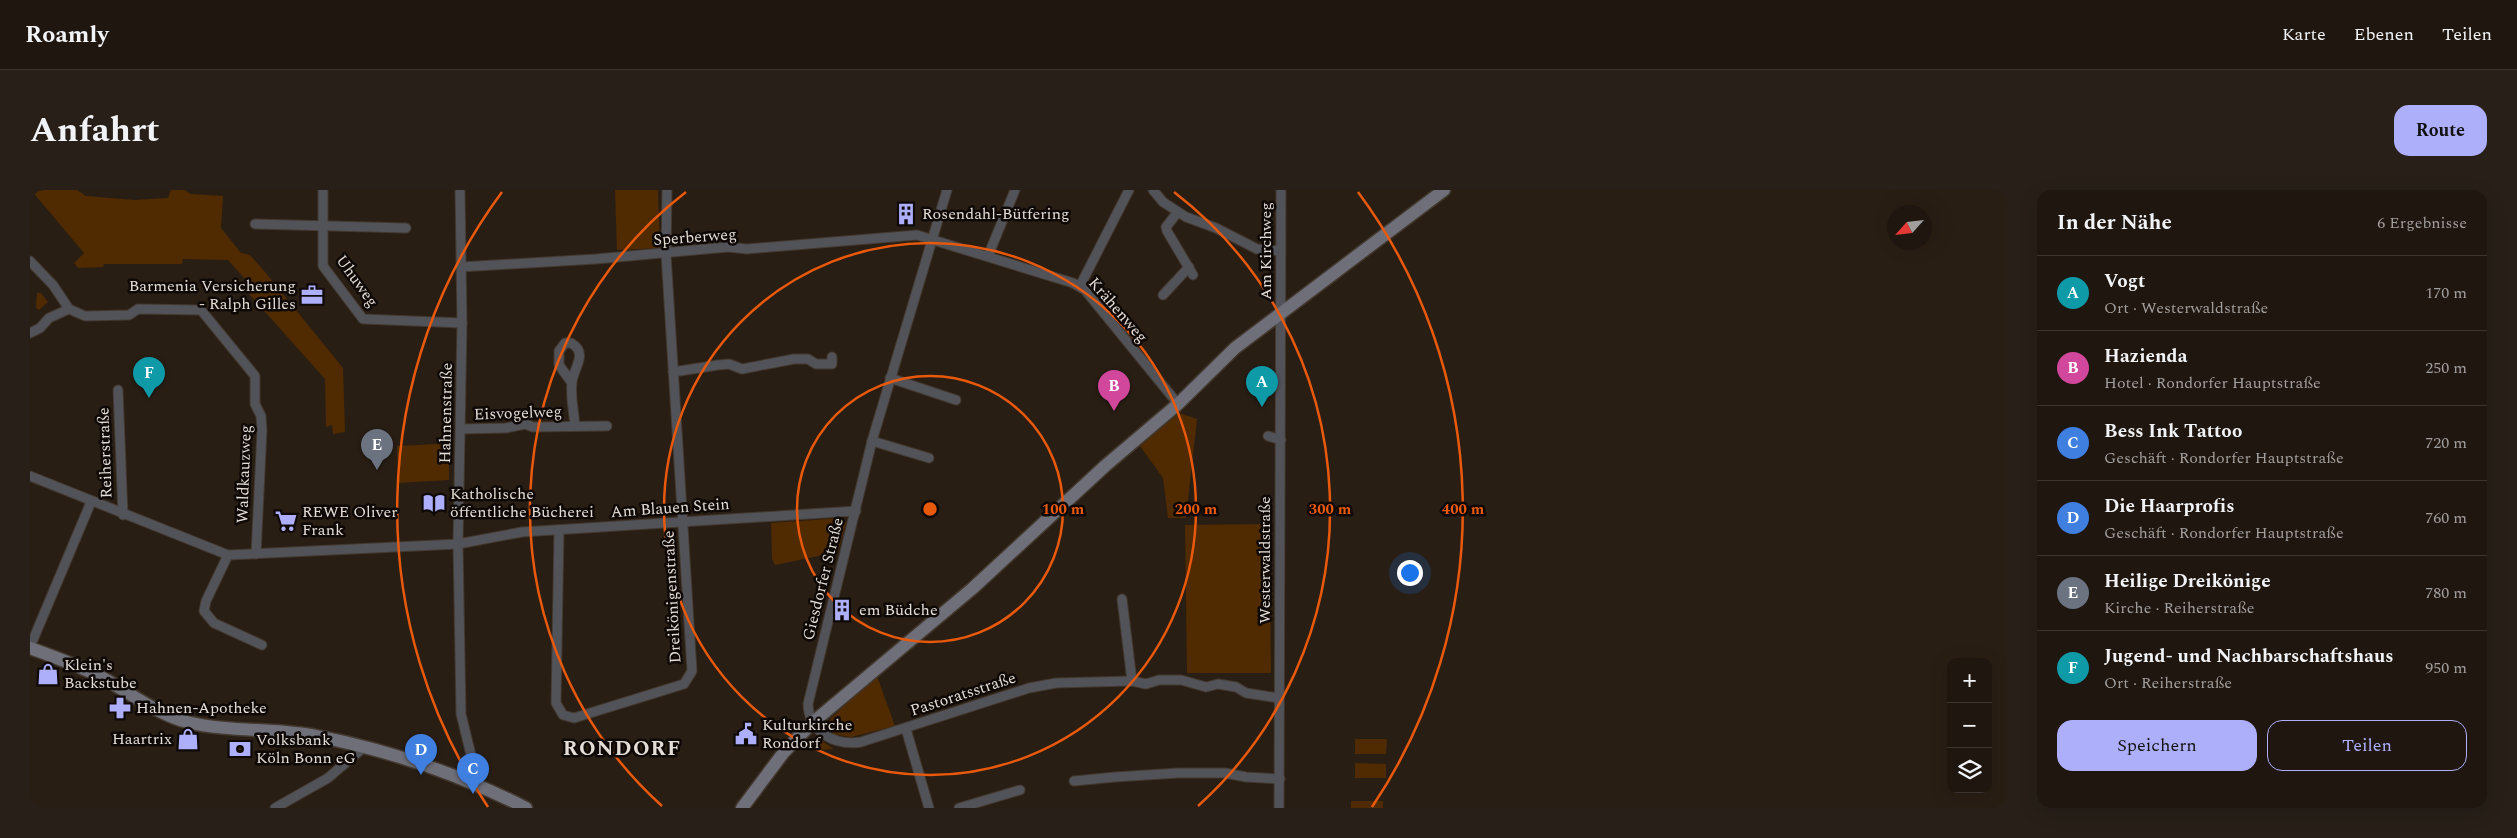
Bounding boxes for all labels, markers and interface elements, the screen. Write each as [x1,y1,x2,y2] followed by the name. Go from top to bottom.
[25,17,109,53] text: Roamly
[2282,21,2326,48] text: Karte
[2354,21,2414,48] text: Ebenen
[2442,21,2492,48] text: Teilen
[30,104,160,157] text: Anfahrt
[2394,105,2487,156] button: Route
[893,201,919,227] building icon: Rosendahl-Bütfering
[922,202,1070,226] place label: Rosendahl-Bütfering
[1254,202,1278,300] street label: Am Kirchweg
[1887,205,1932,250] north arrow
[2057,207,2172,239] text: In der Nähe
[2377,211,2467,235] text: 6 Ergebnisse
[653,222,737,252] street label: Sperberweg
[330,250,384,312] street label: Uhuweg
[2104,267,2145,296] text: Vogt
[1083,272,1153,348] street label: Krähenweg
[129,274,296,316] place label: Barmenia Versicherung - Ralph Gilles
[2067,281,2079,305] text: A
[2425,281,2467,305] text: 170 m
[299,282,325,308] office icon: Barmenia Versicherung - Ralph Gilles
[2104,296,2268,320] text: Ort · Westerwaldstraße
[2104,342,2188,371] text: Hazienda
[2067,356,2079,380] text: B
[2425,356,2467,380] text: 250 m
[133,357,165,398] pin: F
[433,362,459,464] street label: Hahnenstraße
[1246,366,1278,407] pin: A
[1098,370,1130,411] pin: B
[2104,371,2321,395] text: Hotel · Rondorfer Hauptstraße
[473,399,563,427] street label: Eisvogelweg
[91,407,119,499] street label: Reiherstraße
[2104,417,2242,446] text: Bess Ink Tattoo
[230,424,258,524] street label: Waldkauzweg
[361,429,393,470] pin: E
[2067,431,2079,455] text: C
[2425,431,2467,455] text: 720 m
[2104,446,2344,470] text: Geschäft · Rondorfer Hauptstraße
[450,482,594,524] place label: Katholische öffentliche Bücherei
[421,490,447,516] library icon: Katholische öffentliche Bücherei
[610,492,730,524] street label: Am Blauen Stein
[2104,492,2235,521] text: Die Haarprofis
[1253,496,1277,624] street label: Westerwaldstraße
[1042,498,1085,521] text: 100 m
[1175,498,1218,521] text: 200 m
[1309,498,1352,521] text: 300 m
[1442,498,1485,521] text: 400 m
[302,500,398,542] place label: REWE Oliver Frank
[921,500,939,518] centre of rings
[2067,506,2079,530] text: D
[2425,506,2467,530] text: 760 m
[273,508,299,534] supermarket icon: REWE Oliver Frank
[796,515,850,643] street label: Giesdorfer Straße
[2104,521,2344,545] text: Geschäft · Rondorfer Hauptstraße
[657,530,687,664] street label: Dreikönigenstraße
[1397,560,1423,586] your location
[2104,567,2271,596] text: Heilige Dreikönige
[2068,581,2078,605] text: E
[2425,581,2467,605] text: 780 m
[2104,596,2254,620] text: Kirche · Reiherstraße
[829,597,855,623] building icon: em Büdche
[859,598,938,622] place label: em Büdche
[2104,642,2394,671] text: Jugend- und Nachbarschaftshaus
[64,653,137,695] place label: Klein's Backstube
[2068,656,2078,680] text: F
[2425,656,2467,680] text: 950 m
[1947,658,1992,793] map controls
[1947,658,1992,703] button: +
[35,661,61,687] shop icon: Klein's Backstube
[907,666,1019,722] street label: Pastoratsstraße
[2104,671,2232,695] text: Ort · Reiherstraße
[107,695,133,721] pharmacy icon: Hahnen-Apotheke
[136,696,267,720] place label: Hahnen-Apotheke
[1947,703,1992,748] button: −
[762,713,852,755] place label: Kulturkirche Rondorf
[2057,720,2257,771] button: Speichern
[2267,720,2467,771] button: Teilen
[733,721,759,747] public building icon: Kulturkirche Rondorf
[175,726,201,752] shop icon: Haartrix
[112,727,172,751] place label: Haartrix
[256,728,356,770] place label: Volksbank Köln Bonn eG
[563,733,681,765] district label: RONDORF
[405,734,437,775] pin: D
[227,736,253,762] bank icon: Volksbank Köln Bonn eG
[1947,748,1992,793] button: layers
[457,753,489,794] pin: C

